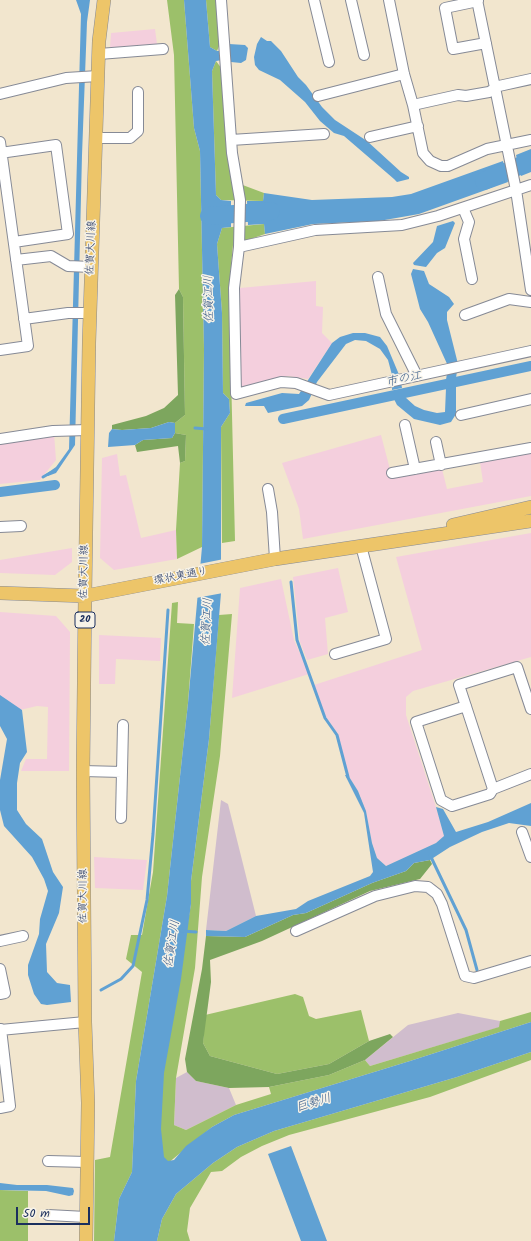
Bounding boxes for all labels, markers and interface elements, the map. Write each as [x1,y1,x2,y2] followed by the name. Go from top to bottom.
[84,220,100,276] street label: 佐賀大川線
[202,275,218,323] water label: 佐賀江川
[385,369,423,391] water label: 市の江
[78,544,92,600] street label: 佐賀大川線
[153,565,209,589] street label: 環状東通り
[200,598,216,646] water label: 佐賀江川
[75,612,95,628] road number: 20
[77,869,91,923] street label: 佐賀大川線
[162,919,184,969] water label: 佐賀江川
[295,1092,333,1116] water label: 巨勢川
[18,1199,92,1225] scale bar
[23,1204,50,1223] text: 50 m

